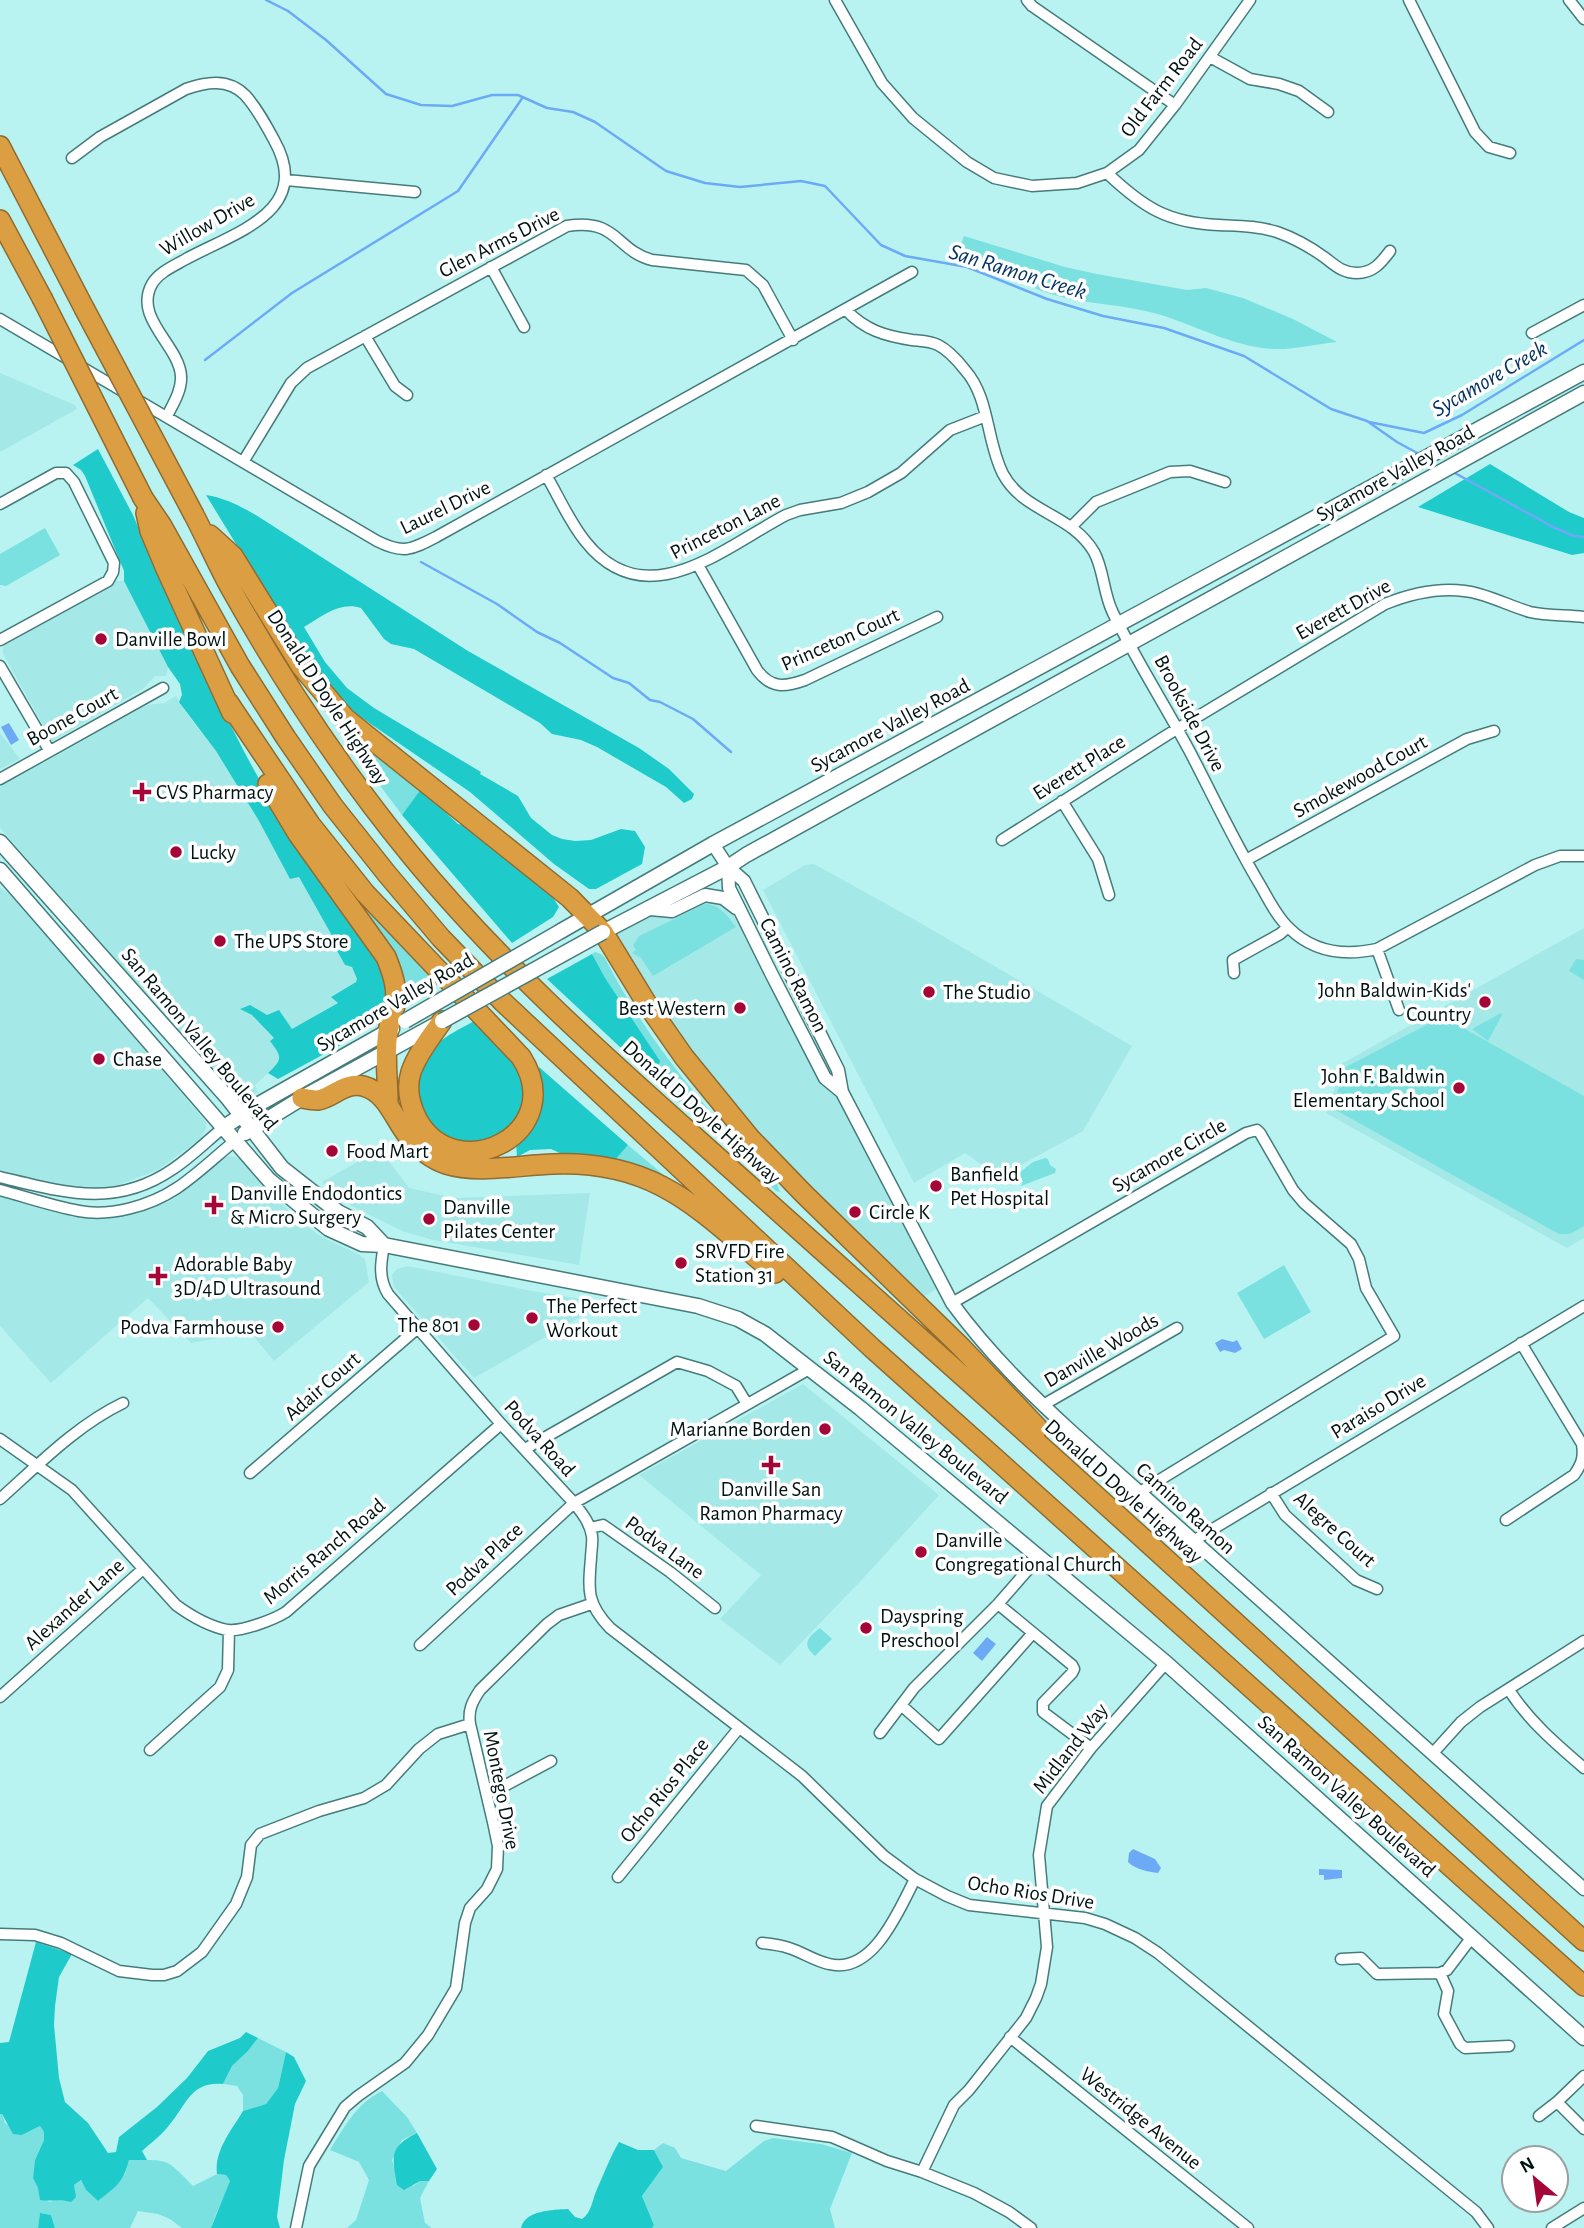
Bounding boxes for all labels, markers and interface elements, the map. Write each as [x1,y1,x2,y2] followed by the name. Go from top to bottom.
[1116,34,1207,141] street label: Old Farm Road
[156,189,258,260] street label: Willow Drive
[436,203,563,282] street label: Glen Arms Drive
[946,241,1089,304] water label: San Ramon Creek
[1428,337,1552,421] water label: Sycamore Creek
[1313,421,1478,526] street label: Sycamore Valley Road
[397,477,494,538] street label: Laurel Drive
[667,490,784,563] street label: Princeton Lane
[1292,575,1394,644] street label: Everett Drive
[778,604,903,675] street label: Princeton Court
[263,606,392,789] street label: Donald D Doyle Highway
[115,629,226,650] place label: Danville Bowl
[93,631,109,647] marker: Danville Bowl
[1150,652,1229,775] street label: Brookside Drive
[807,675,973,776] street label: Sycamore Valley Road
[23,683,121,750] street label: Boone Court
[1029,731,1129,804] street label: Everett Place
[1290,731,1431,822] street label: Smokewood Court
[156,782,274,803] place label: CVS Pharmacy
[134,784,150,800] marker: CVS Pharmacy
[190,842,236,863] place label: Lucky
[168,844,184,860] marker: Lucky
[756,915,831,1036] street label: Camino Ramon
[234,931,348,952] place label: The UPS Store
[212,933,228,949] marker: The UPS Store
[117,944,282,1135] street label: San Ramon Valley Boulevard
[313,949,477,1056] street label: Sycamore Valley Road
[1318,980,1471,1025] place label: John Baldwin-Kids' Country
[943,982,1031,1003] place label: The Studio
[921,984,937,1000] marker: The Studio
[1477,994,1493,1010] marker: John Baldwin-Kids' Country
[618,998,726,1019] place label: Best Western
[732,1000,748,1016] marker: Best Western
[619,1036,785,1188] street label: Donald D Doyle Highway
[113,1049,162,1070] place label: Chase
[91,1051,107,1067] marker: Chase
[1293,1066,1445,1111] place label: John F. Baldwin Elementary School
[1451,1080,1467,1096] marker: John F. Baldwin Elementary School
[1109,1114,1230,1197] street label: Sycamore Circle
[346,1141,429,1162] place label: Food Mart
[324,1143,340,1159] marker: Food Mart
[950,1164,1049,1209] place label: Banfield Pet Hospital
[928,1178,944,1194] marker: Banfield Pet Hospital
[230,1183,402,1228] place label: Danville Endodontics & Micro Surgery
[204,1195,224,1215] marker: Danville Endodontics & Micro Surgery
[443,1197,555,1242] place label: Danville Pilates Center
[869,1202,930,1223] place label: Circle K
[847,1204,863,1220] marker: Circle K
[421,1211,437,1227] marker: Danville Pilates Center
[695,1241,785,1286] place label: SRVFD Fire Station 31
[174,1254,321,1299] place label: Adorable Baby 3D/4D Ultrasound
[673,1255,689,1271] marker: SRVFD Fire Station 31
[148,1266,168,1286] marker: Adorable Baby 3D/4D Ultrasound
[546,1296,637,1341] place label: The Perfect Workout
[1041,1309,1162,1392] street label: Danville Woods
[524,1310,540,1326] marker: The Perfect Workout
[398,1315,460,1336] place label: The 801
[120,1317,264,1338] place label: Podva Farmhouse
[466,1317,482,1333] marker: The 801
[270,1319,286,1335] marker: Podva Farmhouse
[819,1347,1012,1508] street label: San Ramon Valley Boulevard
[281,1348,364,1425] street label: Adair Court
[1327,1370,1429,1443] street label: Paraiso Drive
[500,1396,579,1481] street label: Podva Road
[1041,1415,1207,1567] street label: Donald D Doyle Highway
[670,1419,811,1440] place label: Marianne Borden
[817,1421,833,1437] marker: Marianne Borden
[763,1457,779,1473] marker: Danville San Ramon Pharmacy
[1132,1459,1239,1558] street label: Camino Ramon
[699,1479,843,1524] place label: Danville San Ramon Pharmacy
[1290,1488,1380,1571] street label: Alegre Court
[259,1494,389,1608] street label: Morris Ranch Road
[621,1512,708,1583] street label: Podva Lane
[442,1519,527,1600] street label: Podva Place
[935,1530,1122,1575] place label: Danville Congregational Church
[913,1544,929,1560] marker: Danville Congregational Church
[21,1555,128,1654] street label: Alexander Lane
[880,1606,964,1651] place label: Dayspring Preschool
[858,1620,874,1636] marker: Dayspring Preschool
[1029,1699,1112,1797] street label: Midland Way
[1254,1711,1440,1881] street label: San Ramon Valley Boulevard
[480,1729,523,1851] street label: Montego Drive
[616,1734,713,1847] street label: Ocho Rios Place
[966,1872,1096,1913] street label: Ocho Rios Drive
[1076,2063,1205,2174] street label: Westridge Avenue
[1500,2144,1570,2214] north arrow
[1517,2154,1538,2177] text: N

